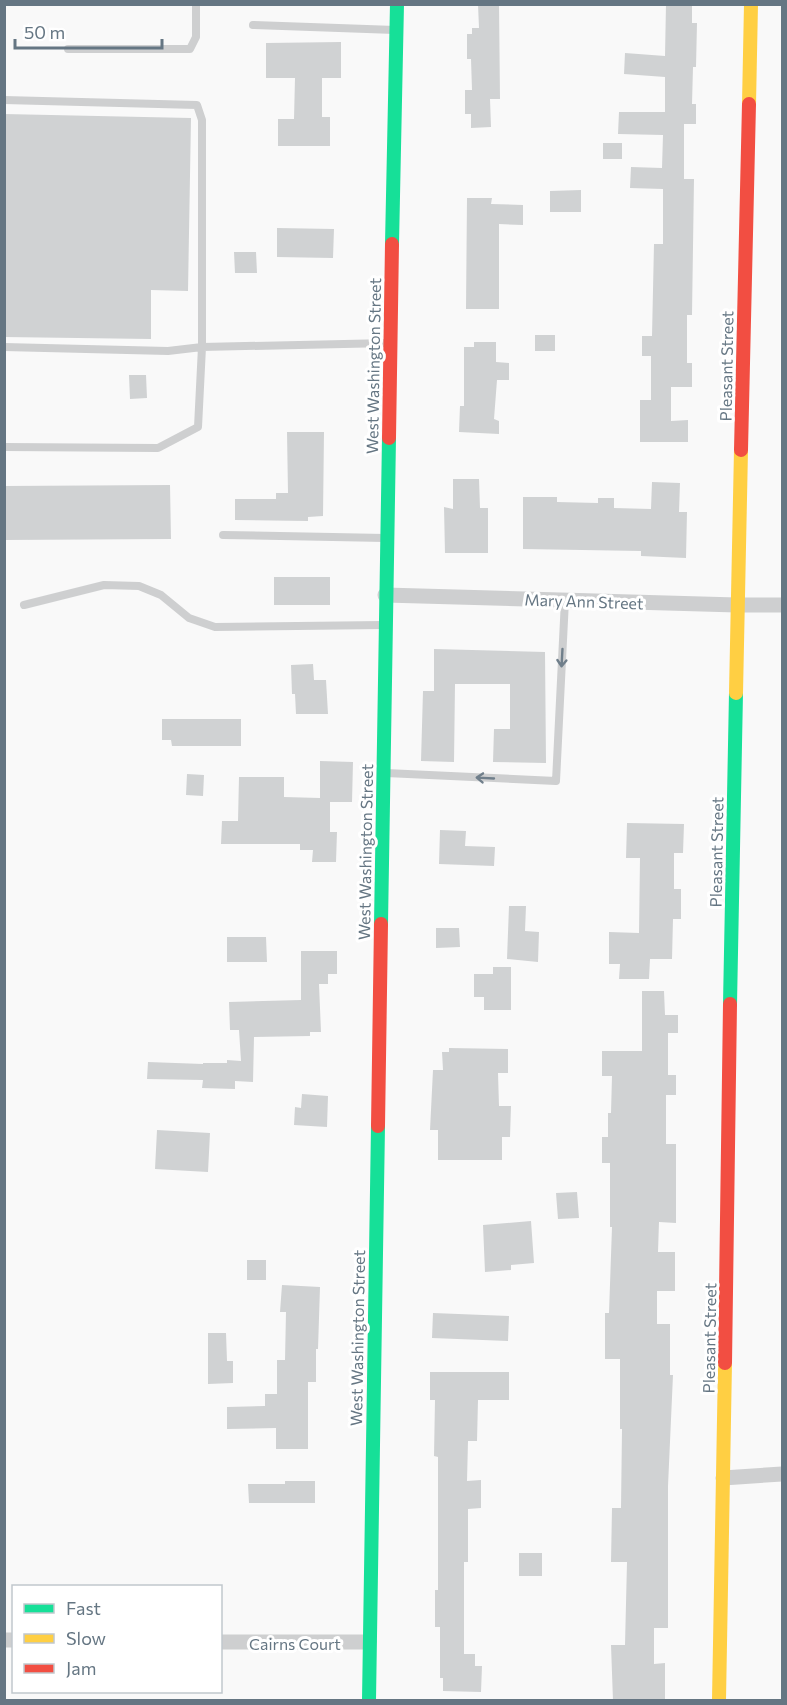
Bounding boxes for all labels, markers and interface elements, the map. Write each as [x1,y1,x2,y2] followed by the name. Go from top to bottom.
[15,12,162,50] scale bar
[24,21,65,43] text: 50 m
[362,277,384,454] street label: West Washington Street
[716,310,736,421] street label: Pleasant Street
[524,589,644,613] street label: Mary Ann Street
[556,648,568,668] one-way arrow
[354,763,376,940] street label: West Washington Street
[475,772,495,783] one-way arrow
[706,796,726,907] street label: Pleasant Street
[346,1249,368,1426] street label: West Washington Street
[699,1282,719,1393] street label: Pleasant Street
[12,1585,222,1693] legend
[66,1597,101,1619] text: Fast
[66,1627,106,1649] text: Slow
[249,1634,341,1653] street label: Cairns Court
[66,1657,96,1679] text: Jam

